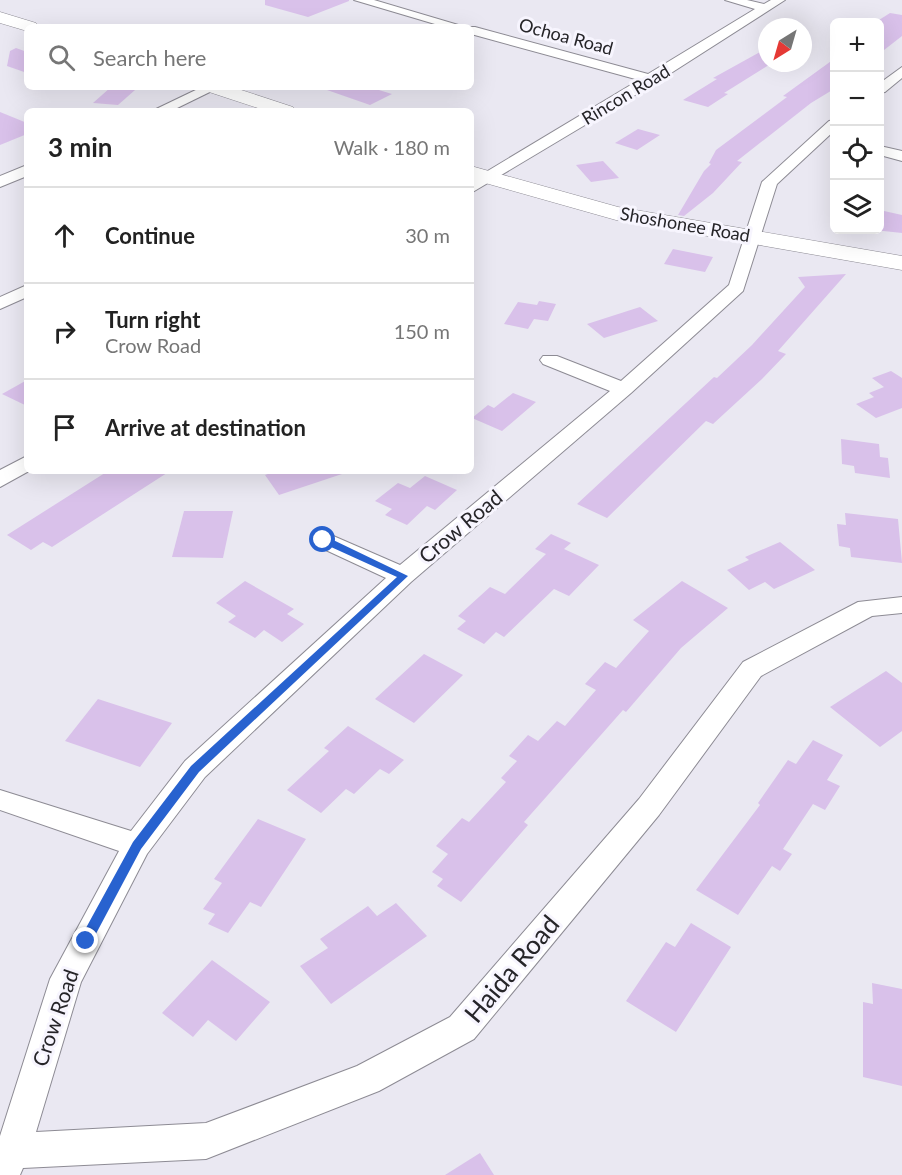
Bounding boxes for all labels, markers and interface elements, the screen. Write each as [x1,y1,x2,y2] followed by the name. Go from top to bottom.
[517,13,616,59] street label: Ochoa Road
[758,18,812,72] north arrow
[830,18,884,234] map controls
[830,18,884,72] button: +
[24,24,474,90] search box
[45,41,78,74] icon: search
[93,44,206,71] text: Search here
[578,59,673,129] street label: Rincon Road
[830,72,884,126] button: −
[830,126,884,180] button: locate
[48,131,112,163] text: 3 min
[334,135,450,159] text: Walk · 180 m
[830,180,884,234] button: layers
[619,202,752,246] street label: Shoshonee Road
[48,219,81,252] icon: ahead
[105,222,195,249] text: Continue
[405,223,450,247] text: 30 m
[105,306,200,333] text: Turn right
[48,315,81,348] icon: right
[394,319,450,343] text: 150 m
[105,333,201,357] text: Crow Road
[48,411,81,444] icon: arrive
[105,414,306,441] text: Arrive at destination
[413,484,507,568] street label: Crow Road
[309,526,335,552] route start
[457,908,565,1029] street label: Haida Road
[72,927,98,953] route end
[26,966,83,1069] street label: Crow Road

